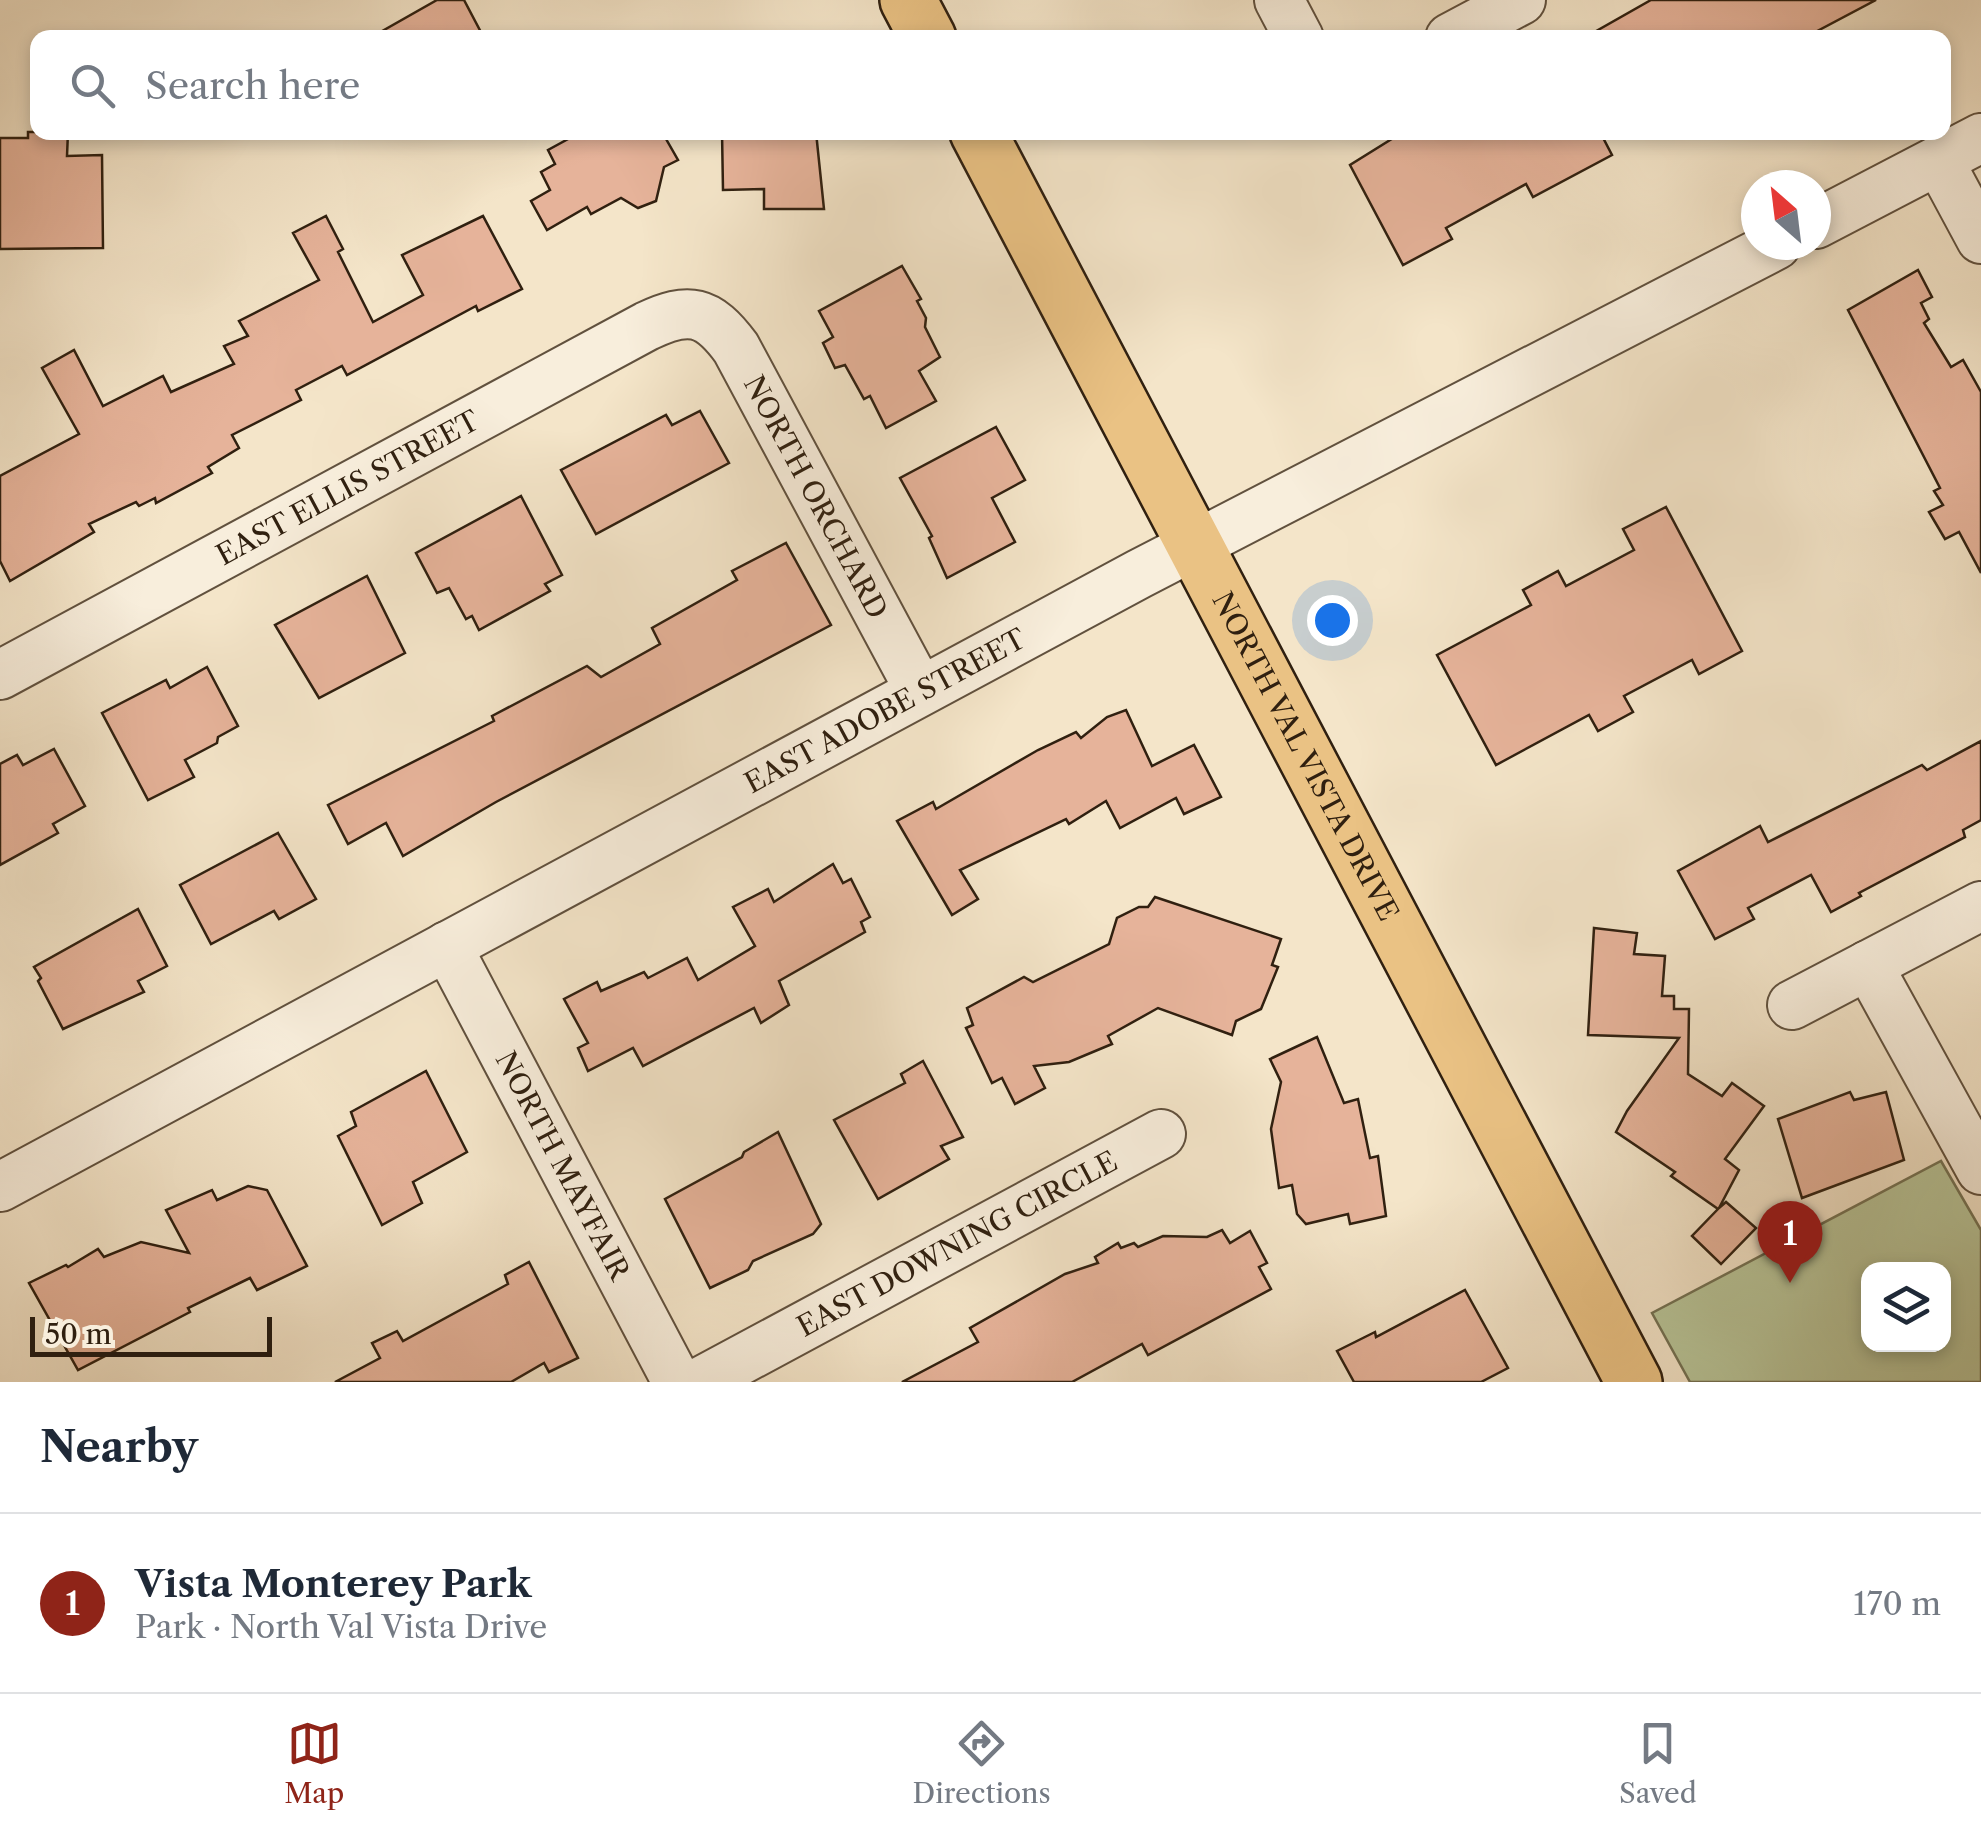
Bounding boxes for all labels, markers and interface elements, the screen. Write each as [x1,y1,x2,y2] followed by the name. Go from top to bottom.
[30,30,1951,140] search box
[65,58,120,113] icon: search
[145,62,360,109] text: Search here
[1741,170,1831,260] north arrow
[737,369,895,624] street label: NORTH ORCHARD
[211,403,485,572] street label: EAST ELLIS STREET
[1205,586,1406,926] street label: NORTH VAL VISTA DRIVE
[1307,595,1358,646] your location
[739,621,1031,800] street label: EAST ADOBE STREET
[489,1045,638,1287] street label: NORTH MAYFAIR
[791,1144,1123,1344] street label: EAST DOWNING CIRCLE
[1758,1200,1822,1283] pin: 1
[1861,1262,1951,1352] map controls
[1861,1262,1951,1352] button: layers
[30,1312,272,1356] scale bar
[45,1317,112,1351] text: 50 m
[40,1421,198,1473] text: Nearby
[135,1560,532,1607] text: Vista Monterey Park
[65,1584,80,1623] text: 1
[1853,1584,1941,1623] text: 170 m
[135,1607,547,1646] text: Park · North Val Vista Drive
[284,1716,344,1810] tab: Map
[912,1716,1051,1810] tab: Directions
[1619,1716,1697,1810] tab: Saved

